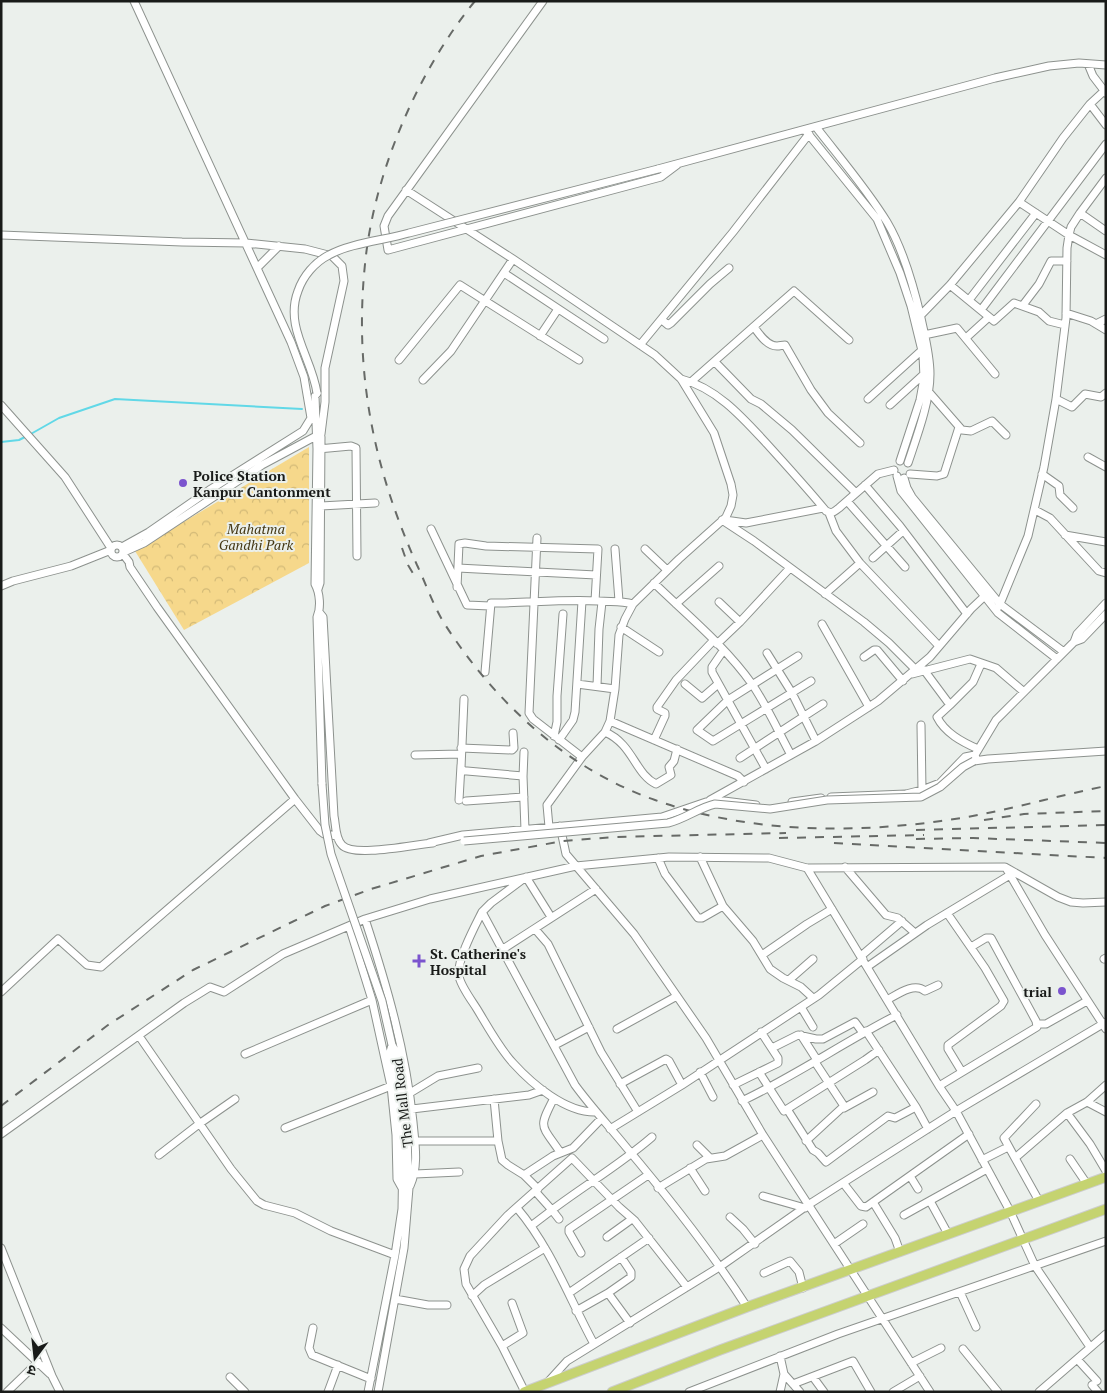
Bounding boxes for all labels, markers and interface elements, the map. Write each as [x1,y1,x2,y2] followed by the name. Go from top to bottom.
[193,466,331,501] place label: Police Station Kanpur Cantonment
[177,477,189,489] marker: Police Station Kanpur Cantonment
[219,519,294,554] park label: Mahatma Gandhi Park
[430,944,526,979] place label: St. Catherine's Hospital
[412,954,426,968] marker: St. Catherine's Hospital
[1023,982,1052,1001] place label: trial
[1056,985,1068,997] marker: trial
[387,1057,417,1149] street label: The Mall Road
[10,1333,60,1383] north arrow
[24,1361,38,1381] text: उ

